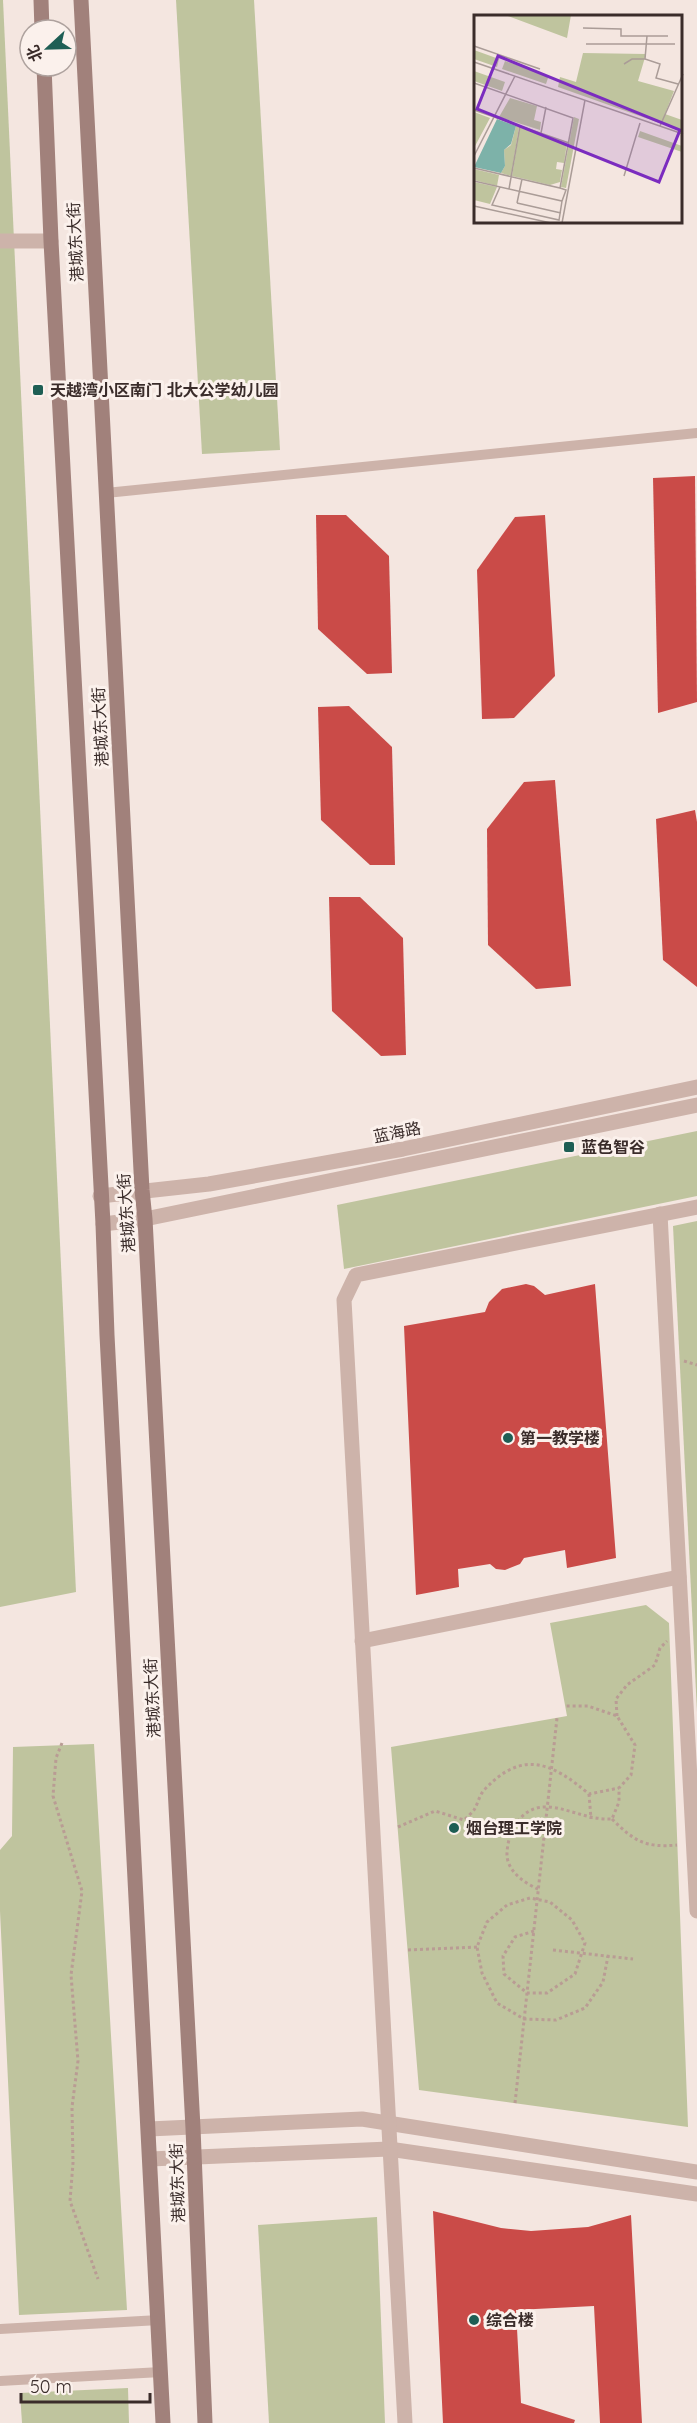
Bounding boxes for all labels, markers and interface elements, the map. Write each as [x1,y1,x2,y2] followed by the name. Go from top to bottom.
[474,15,682,224] inset map
[18,18,78,78] north arrow
[22,42,46,65] text: 北
[63,202,87,282] street label: 港城东大街
[50,380,278,400] place label: 天越湾小区南门 北大公学幼儿园
[31,383,45,397] marker: 天越湾小区南门 北大公学幼儿园
[88,687,112,767] street label: 港城东大街
[372,1118,422,1146] street label: 蓝海路
[581,1137,645,1157] place label: 蓝色智谷
[562,1140,576,1154] marker: 蓝色智谷
[113,1172,139,1254] street label: 港城东大街
[520,1428,600,1448] place label: 第一教学楼
[501,1431,515,1445] marker: 第一教学楼
[140,1658,164,1738] street label: 港城东大街
[466,1818,562,1838] place label: 烟台理工学院
[447,1821,461,1835] marker: 烟台理工学院
[166,2143,188,2223] street label: 港城东大街
[486,2310,534,2330] place label: 综合楼
[467,2313,481,2327] marker: 综合楼
[21,2366,150,2404] scale bar
[30,2375,72,2398] text: 50 m

